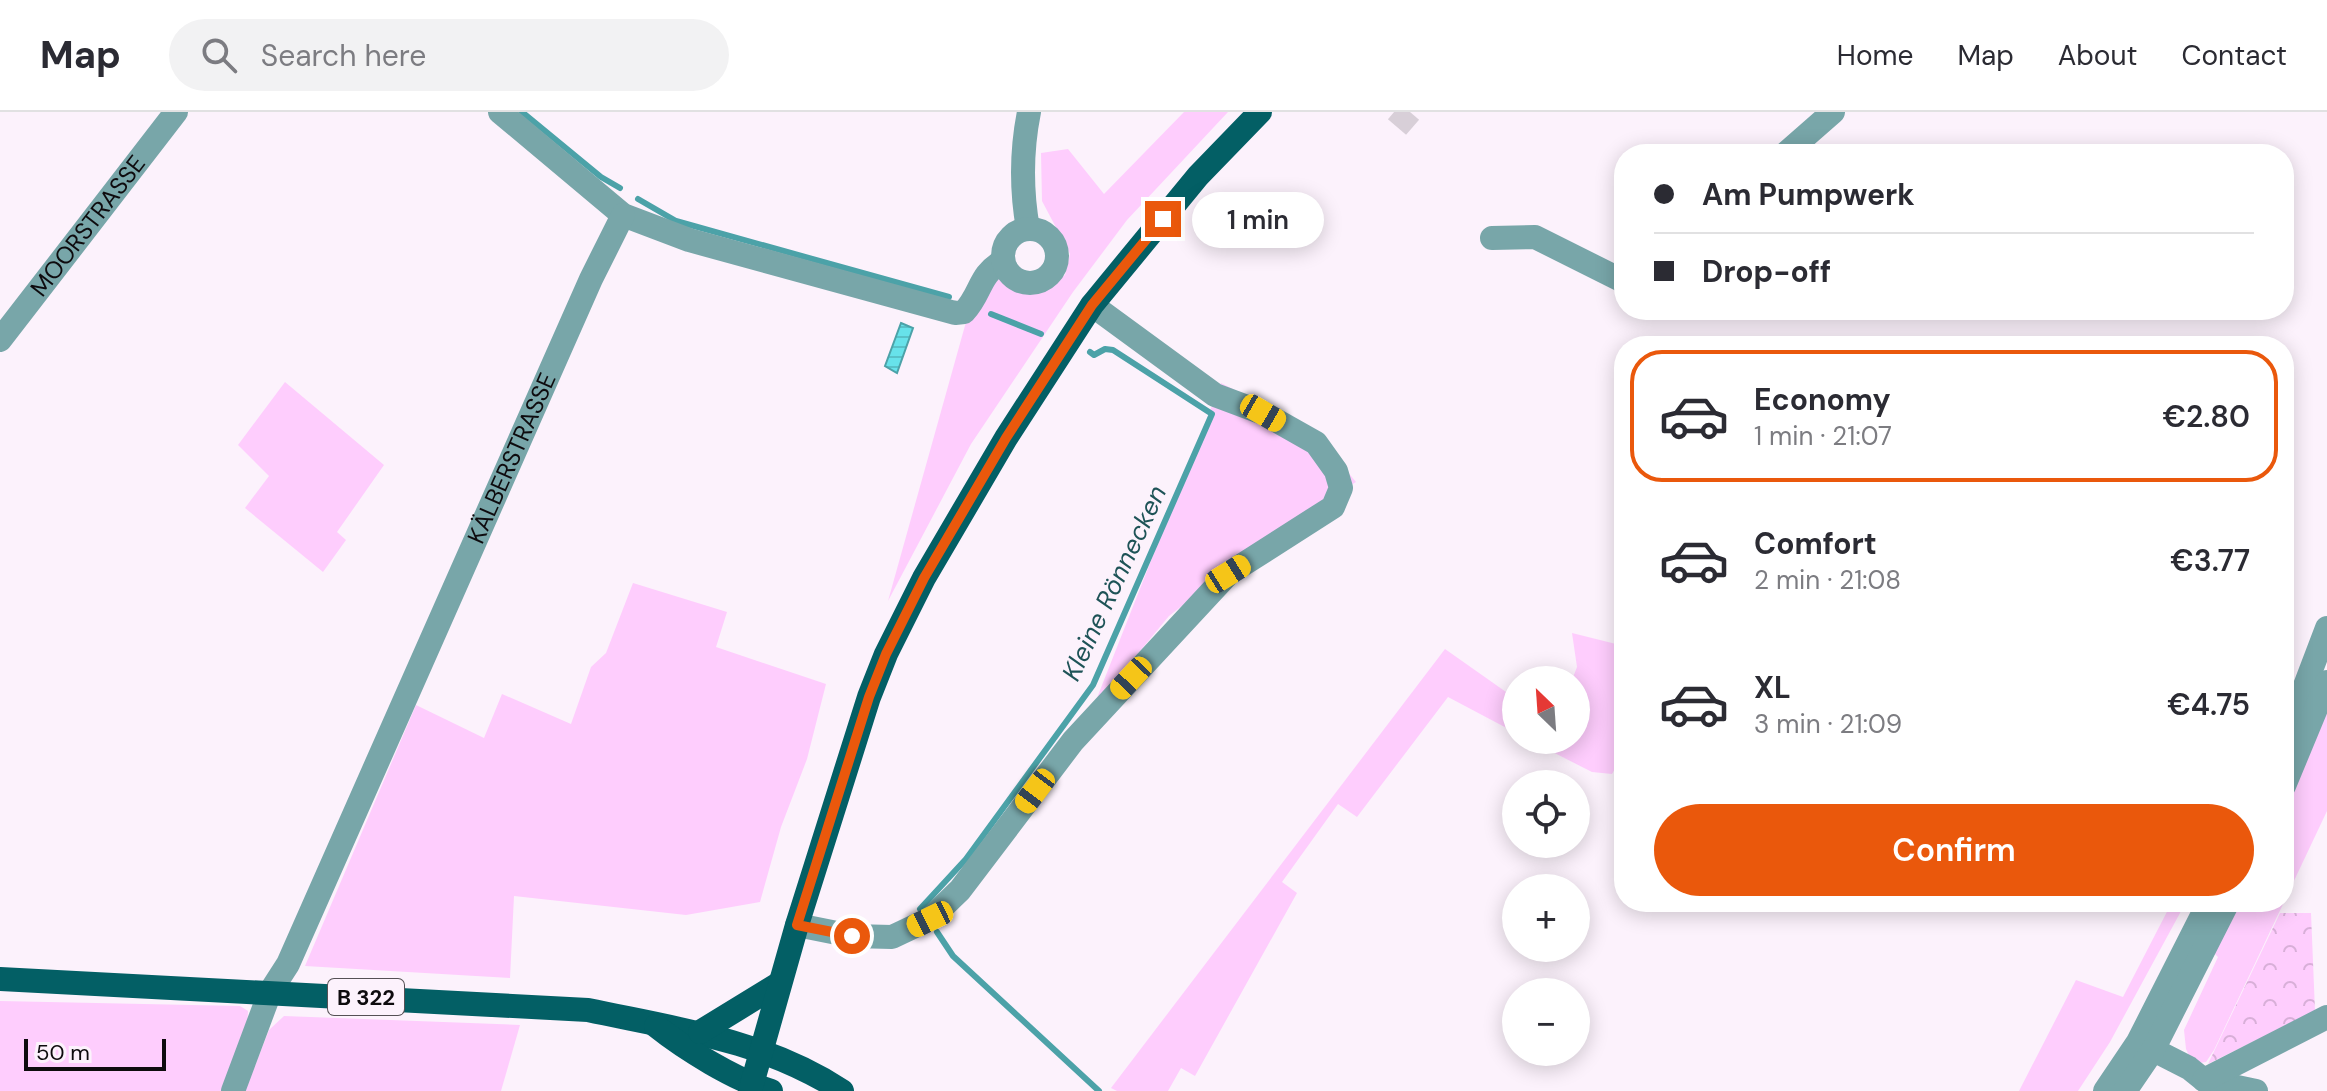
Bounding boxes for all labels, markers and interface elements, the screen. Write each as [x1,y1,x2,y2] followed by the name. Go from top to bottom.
[169,19,729,91] search box
[40,30,121,80] text: Map
[197,33,241,77] icon: search
[261,36,426,75] text: Search here
[1837,37,1913,74] text: Home
[1957,37,2014,74] text: Map
[2058,37,2137,74] text: About
[2181,37,2287,74] text: Contact
[23,149,152,303] street label: MOORSTRASSE
[1702,175,1915,214] text: Am Pumpwerk
[1191,191,1323,247] callout: 1 min
[1145,201,1181,237] route end
[1227,203,1289,237] text: 1 min
[1702,252,1831,291] text: Drop-off
[460,368,563,548] street label: KÄLBERSTRASSE
[1658,380,1730,452] icon: car
[1754,380,1891,419] text: Economy
[1236,391,1290,435] car
[2162,397,2250,436] text: €2.80
[1754,419,1892,453] text: 1 min · 21:07
[1054,480,1174,686] water label: Kleine Rönnecken
[1658,524,1730,596] icon: car
[1754,524,1877,563] text: Comfort
[2170,541,2250,580] text: €3.77
[1201,551,1255,597] car
[1754,563,1901,597] text: 2 min · 21:08
[1106,652,1156,704] car
[1502,666,1590,754] north arrow
[1502,666,1590,1066] map controls
[1658,668,1730,740] icon: car
[1754,668,1791,707] text: XL
[2167,685,2250,724] text: €4.75
[1754,707,1902,741] text: 3 min · 21:09
[1011,765,1059,817] car
[1502,770,1590,858] button: locate
[1654,804,2254,896] button: Confirm
[1502,874,1590,962] button: +
[903,898,957,940] car
[834,918,870,954] route start
[1502,978,1590,1066] button: −
[328,979,404,1015] road number: B 322
[24,1035,166,1071] scale bar
[36,1038,90,1067] text: 50 m

